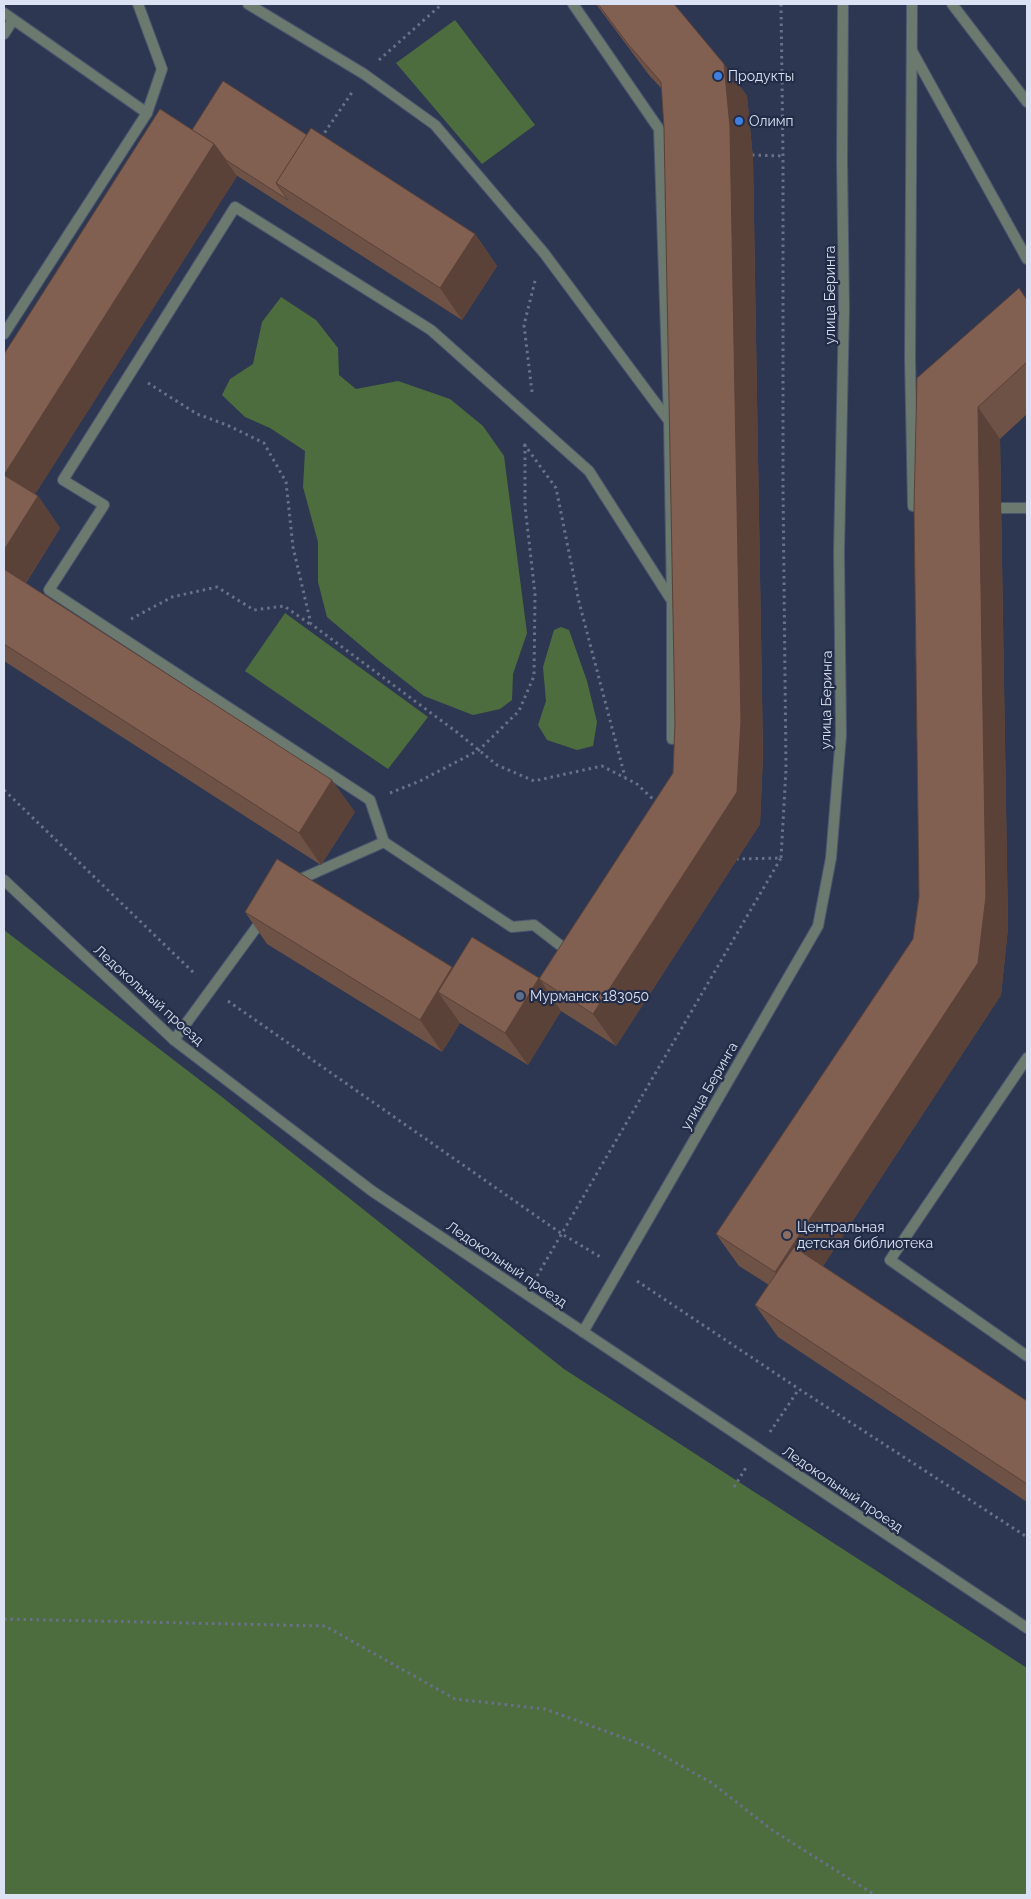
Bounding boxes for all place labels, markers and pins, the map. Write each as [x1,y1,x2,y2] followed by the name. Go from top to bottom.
[728,68,794,84] place label: Продукты
[712,70,724,82] marker: Продукты
[749,113,794,129] place label: Олимп
[733,115,745,127] marker: Олимп
[530,988,649,1004] place label: Мурманск 183050
[514,990,526,1002] marker: Мурманск 183050
[797,1219,933,1251] place label: Центральная детская библиотека
[781,1229,793,1241] marker: Центральная детская библиотека

